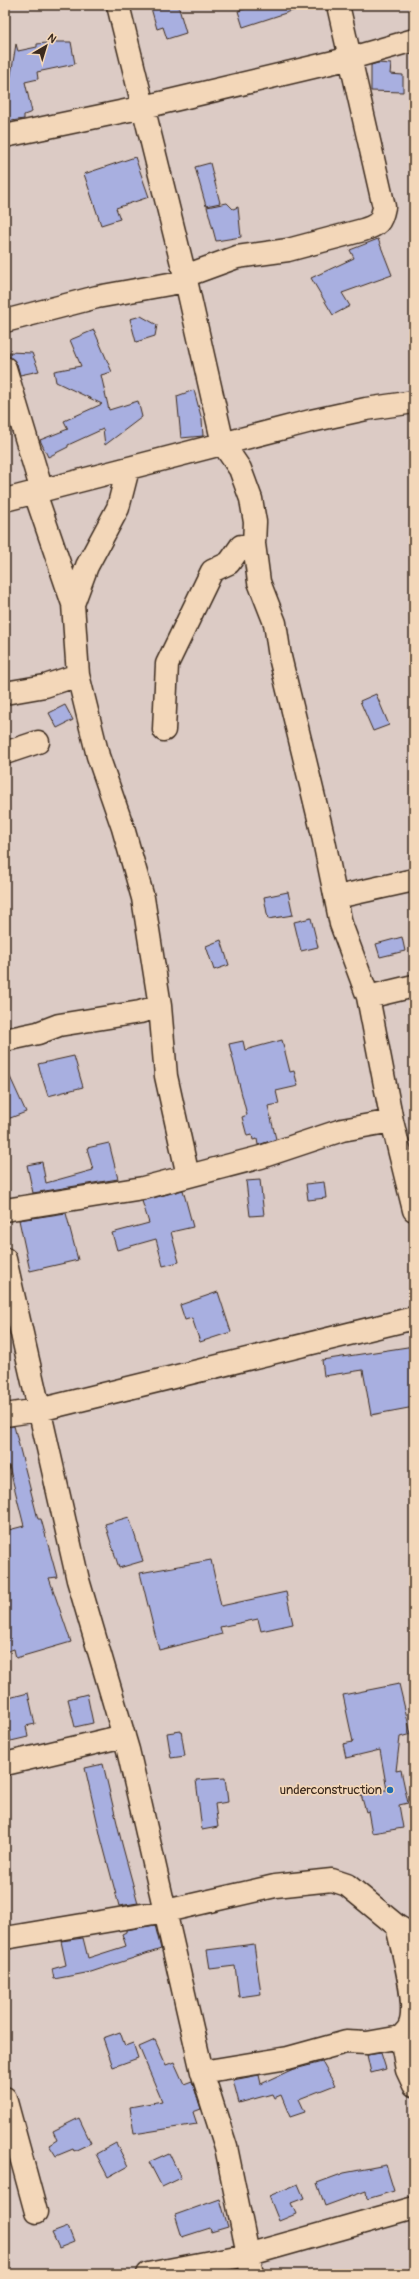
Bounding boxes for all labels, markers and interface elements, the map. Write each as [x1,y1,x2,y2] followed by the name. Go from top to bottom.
[26,26,66,66] north arrow
[45,31,59,46] text: N
[279,1782,382,1798] place label: underconstruction
[385,1785,395,1795] marker: underconstruction

